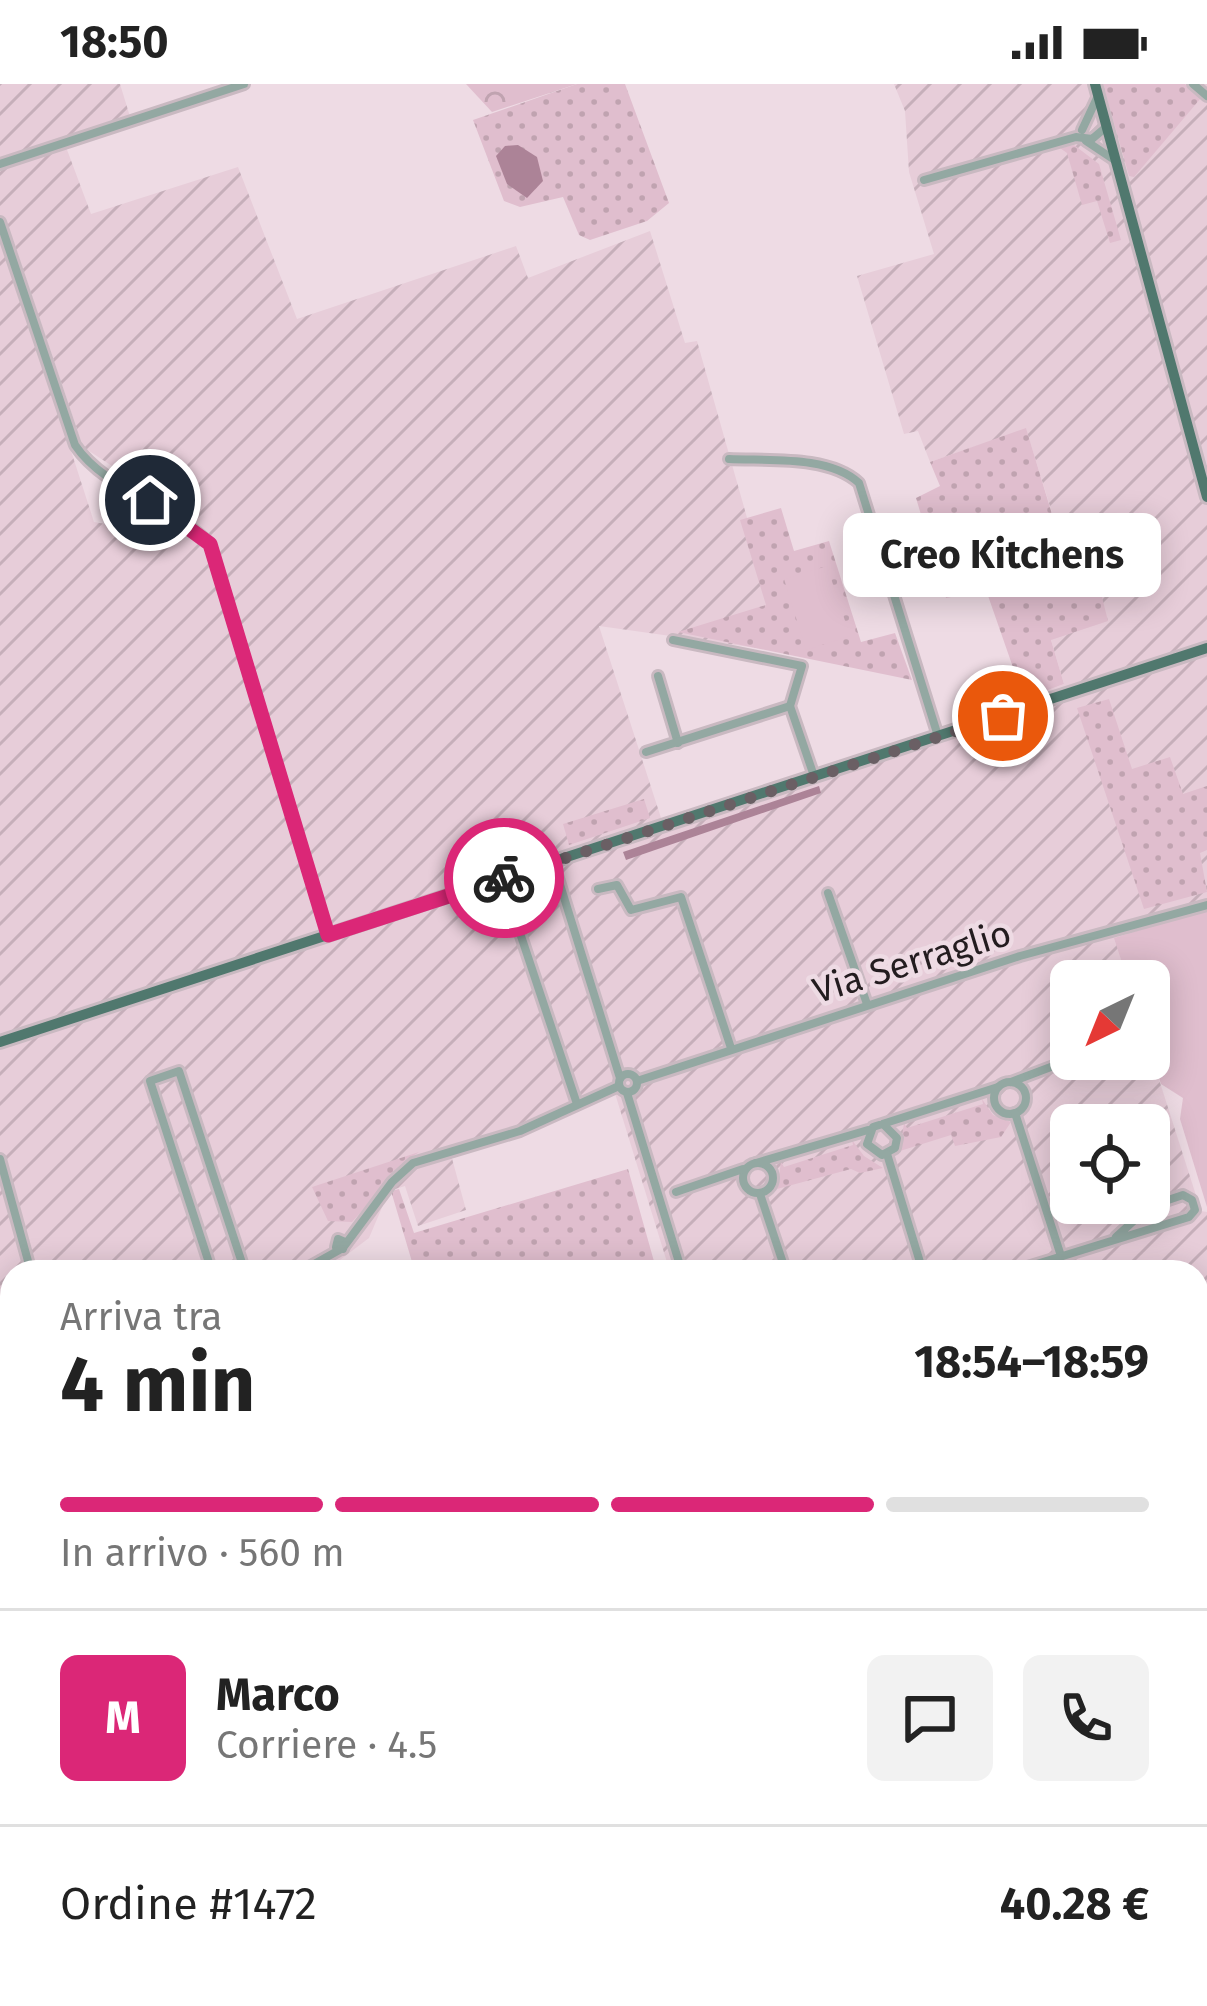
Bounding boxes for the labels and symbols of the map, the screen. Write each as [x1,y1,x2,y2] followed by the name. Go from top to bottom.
[99,449,201,551] pin
[844,512,1162,596] callout: Creo Kitchens
[952,665,1054,767] pin
[444,818,564,938] courier
[808,911,1016,1013] street label: Via Serraglio
[1050,960,1170,1080] north arrow

